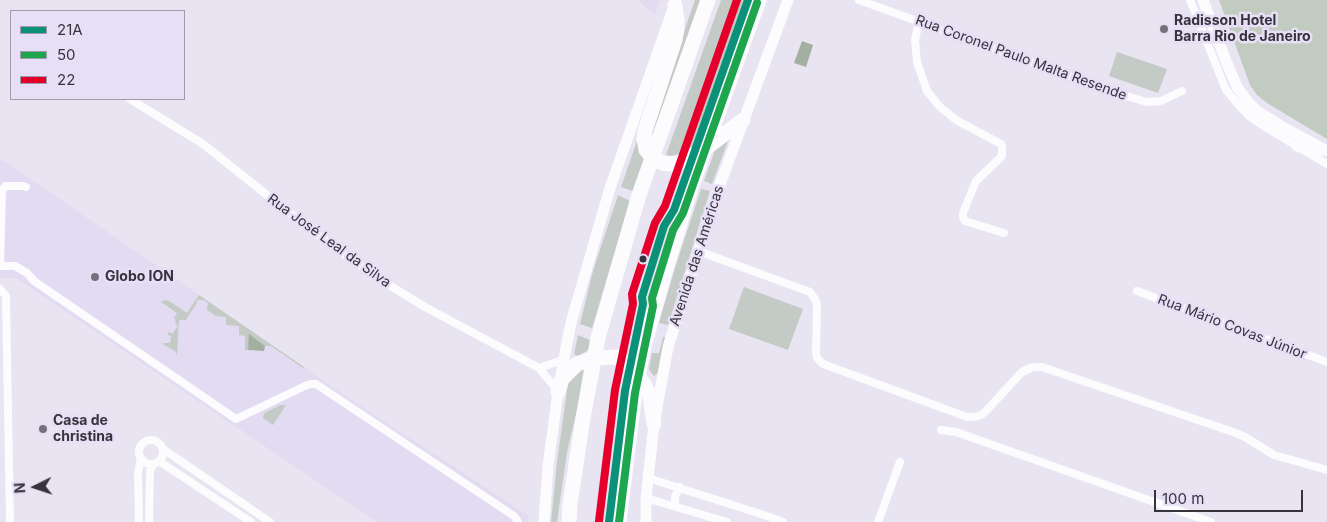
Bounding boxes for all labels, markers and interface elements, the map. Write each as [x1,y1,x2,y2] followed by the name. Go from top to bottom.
[10,10,185,100] legend
[913,12,1129,104] street label: Rua Coronel Paulo Malta Resende
[1174,13,1311,46] place label: Radisson Hotel Barra Rio de Janeiro
[57,20,83,39] text: 21A
[1158,23,1170,35] marker: Radisson Hotel Barra Rio de Janeiro
[57,45,76,64] text: 50
[57,70,75,89] text: 22
[666,184,728,328] street label: Avenida das Américas
[264,191,394,291] street label: Rua José Leal da Silva
[638,254,648,264] unlabelled marker
[105,269,174,285] place label: Globo ION
[89,271,101,283] marker: Globo ION
[1155,291,1309,363] street label: Rua Mário Covas Júnior
[53,413,113,446] place label: Casa de christina
[37,423,49,435] marker: Casa de christina
[10,462,60,512] north arrow
[1157,480,1306,512] scale bar
[11,482,28,494] text: N
[1162,489,1204,508] text: 100 m

